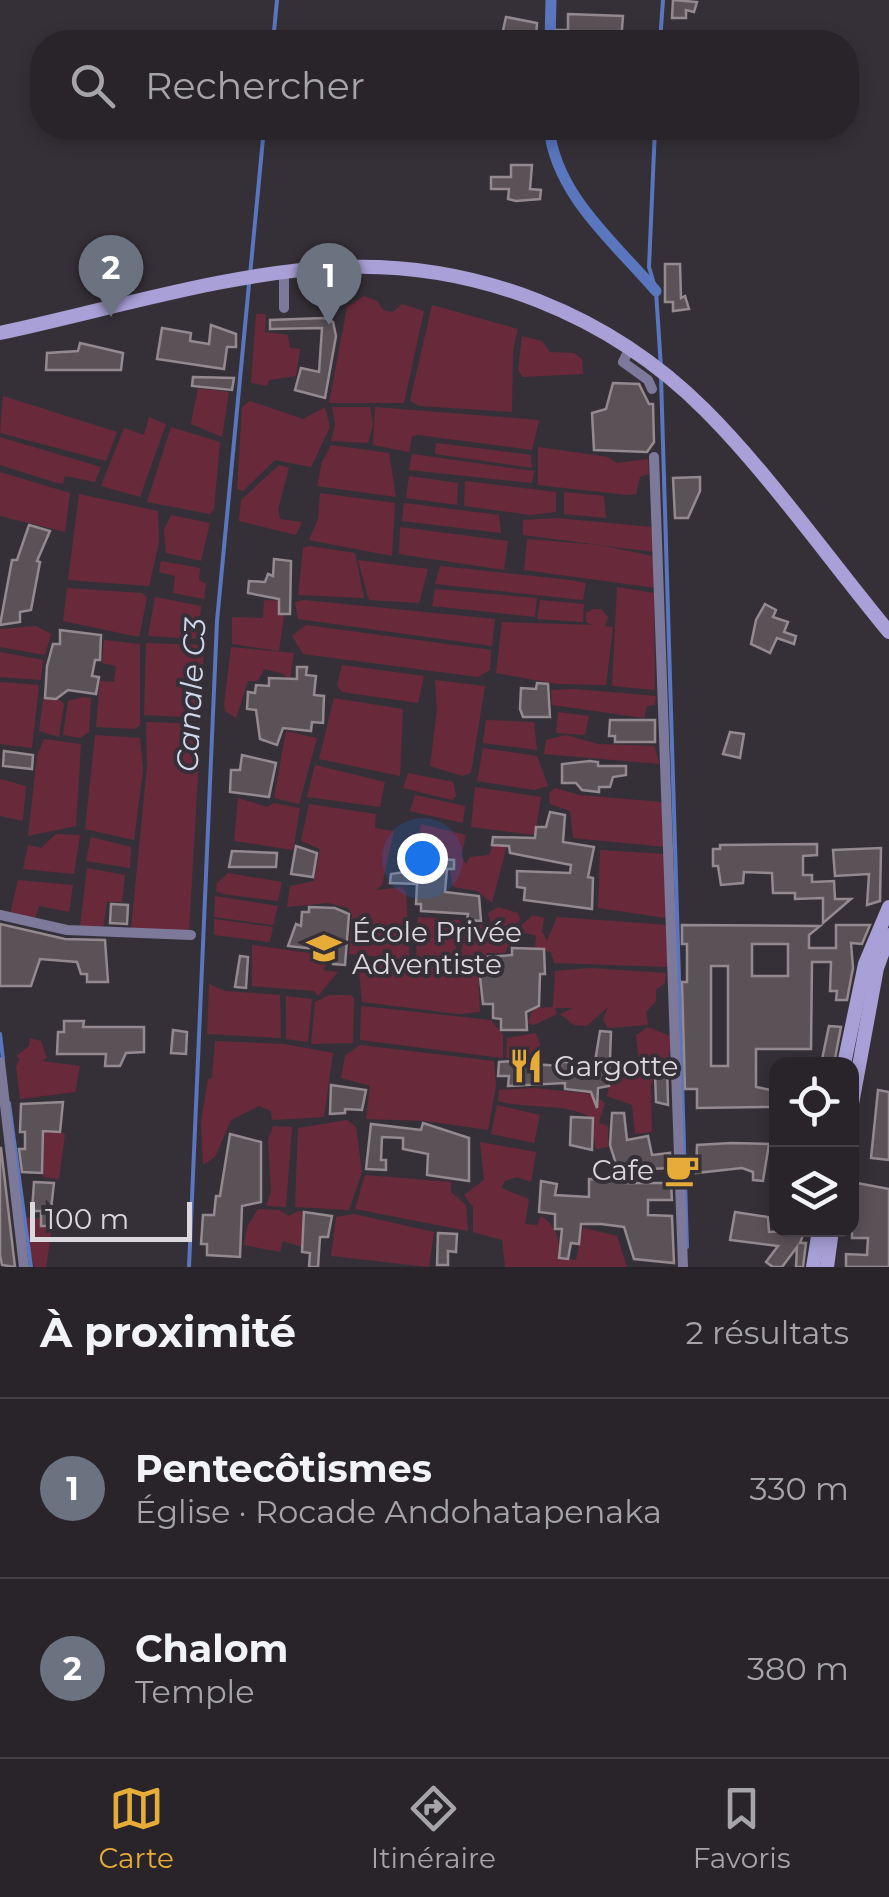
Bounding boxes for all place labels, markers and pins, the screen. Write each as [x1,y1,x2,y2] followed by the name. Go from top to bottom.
[78,234,144,317] pin: 2
[296,242,362,325] pin: 1
[352,915,522,981] place label: École Privée Adventiste
[305,929,343,967] school or university icon: École Privée Adventiste
[507,1047,545,1085] restaurant icon: Gargotte
[554,1049,679,1083] place label: Gargotte
[663,1151,701,1189] cafe icon: Cafe
[592,1153,654,1187] place label: Cafe

